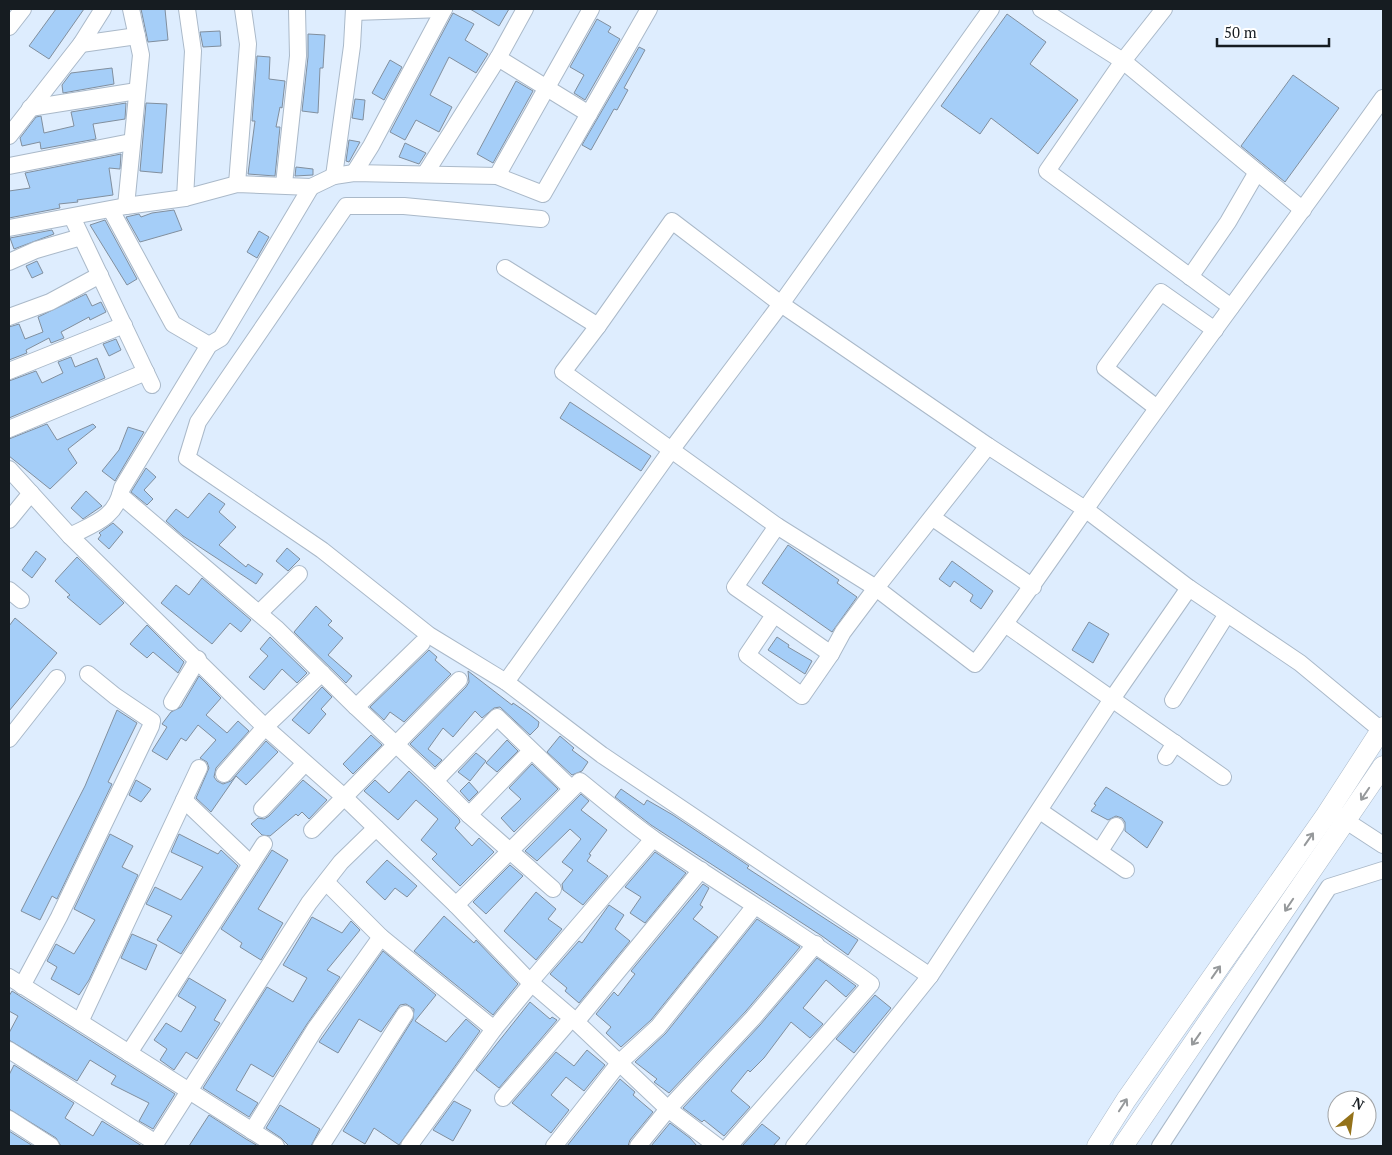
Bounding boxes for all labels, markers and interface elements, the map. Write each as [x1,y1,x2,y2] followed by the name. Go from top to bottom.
[1217,15,1330,47] scale bar
[1224,22,1257,42] text: 50 m
[1359,787,1370,801] one-way arrow
[1304,832,1314,846] one-way arrow
[1284,898,1294,912] one-way arrow
[1211,965,1221,979] one-way arrow
[1191,1032,1201,1046] one-way arrow
[1327,1090,1377,1140] north arrow
[1349,1092,1368,1114] text: N
[1118,1099,1128,1113] one-way arrow

